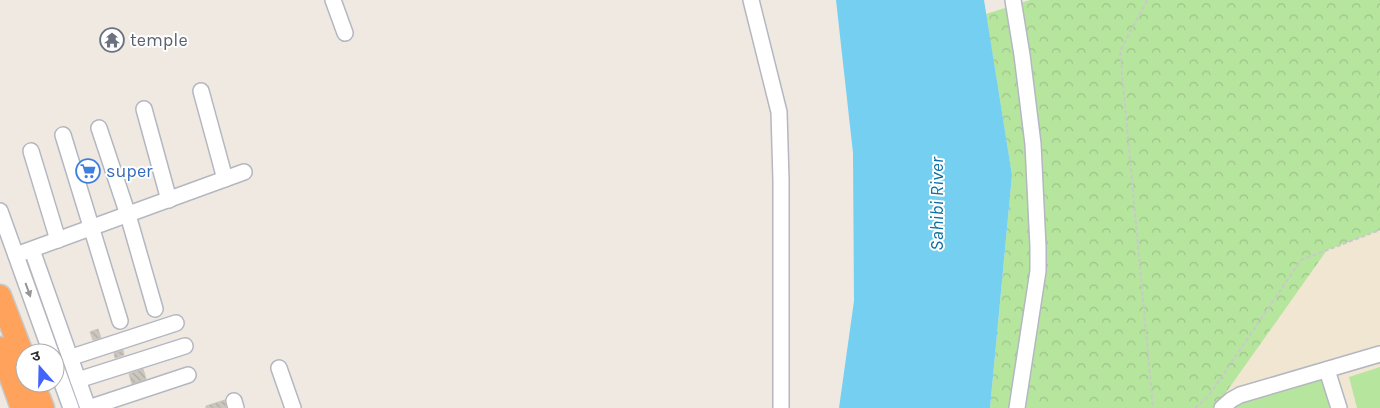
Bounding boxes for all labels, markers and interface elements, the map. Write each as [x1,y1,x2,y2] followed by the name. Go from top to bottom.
[99,27,125,53] temple icon: temple
[130,29,188,51] place label: temple
[926,155,948,251] water label: Sahibi River
[75,158,101,184] supermarket icon: super
[106,160,153,182] place label: super
[24,283,32,298] one-way arrow
[15,343,65,393] north arrow
[29,347,43,366] text: उ

